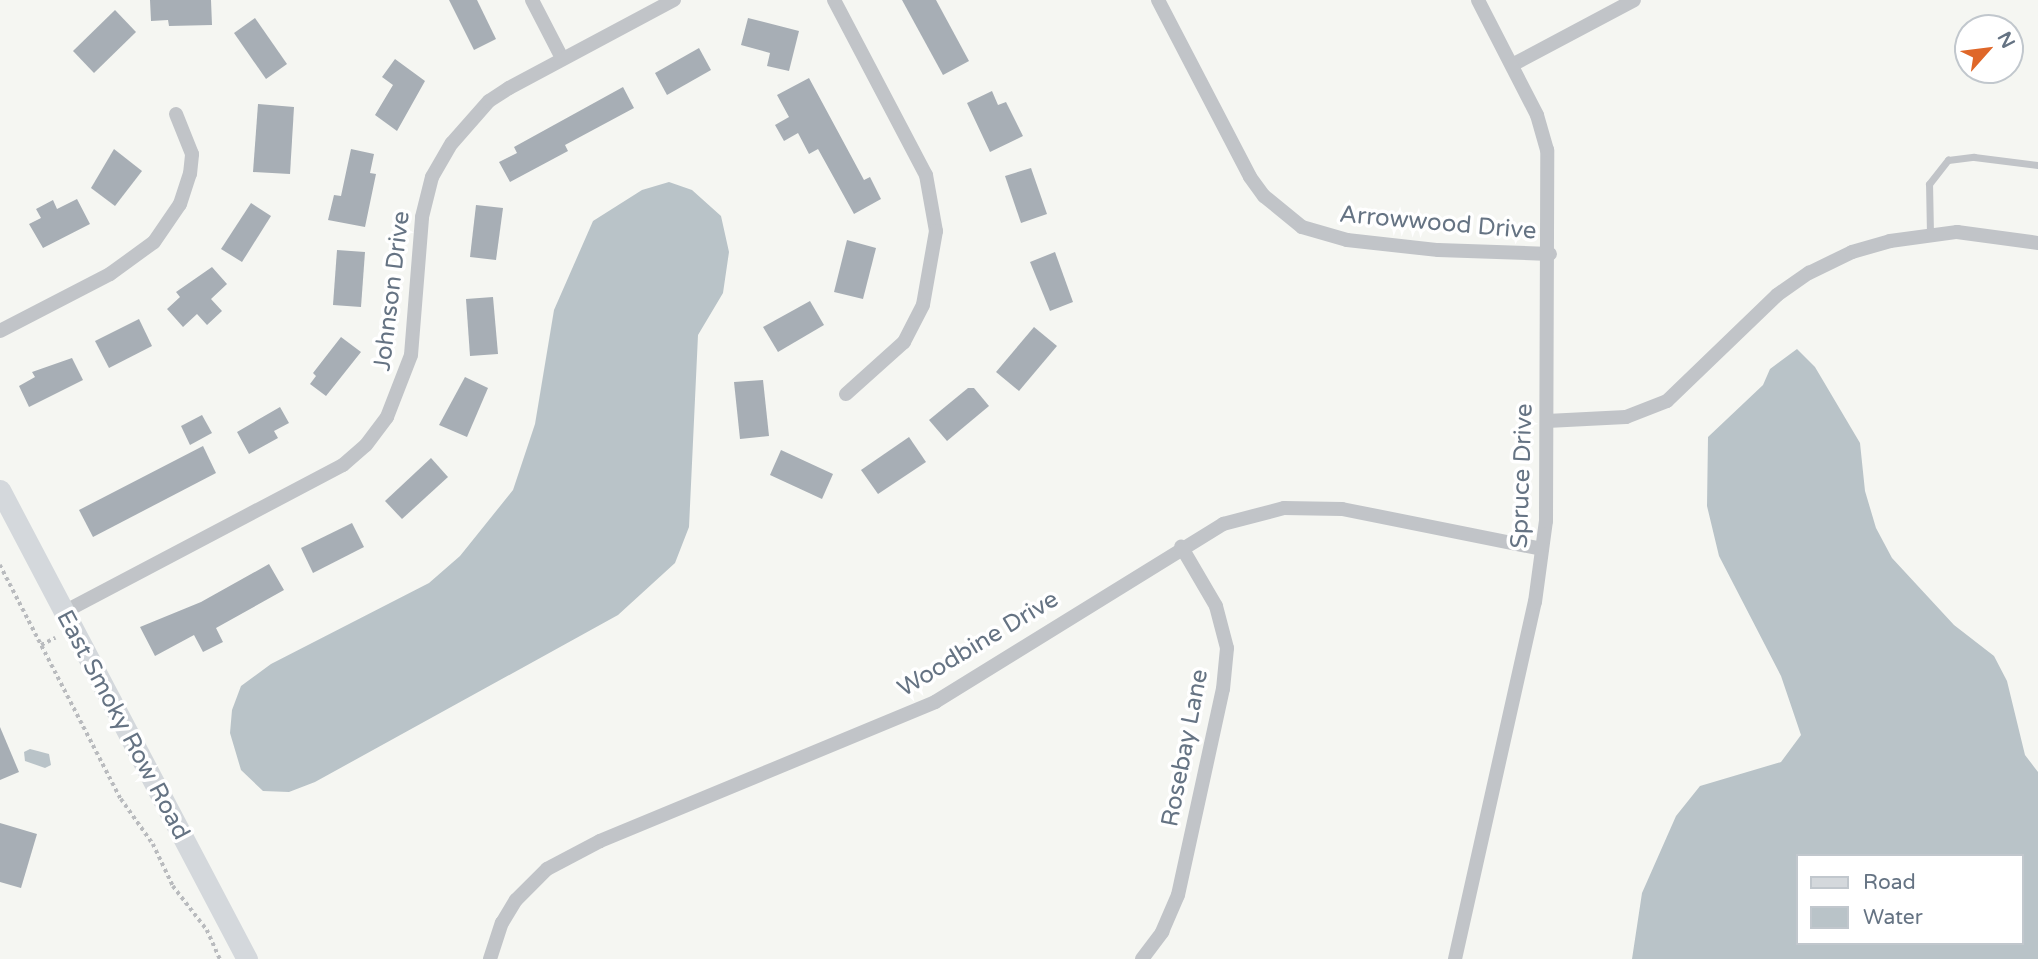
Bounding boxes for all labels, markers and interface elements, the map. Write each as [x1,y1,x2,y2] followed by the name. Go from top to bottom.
[1954,14,2024,84] north arrow
[1992,28,2019,52] text: N
[1338,200,1538,246] street label: Arrowwood Drive
[368,209,416,373] street label: Johnson Drive
[1505,403,1539,549] street label: Spruce Drive
[893,585,1063,703] street label: Woodbine Drive
[50,605,196,845] street label: East Smoky Row Road
[1156,667,1214,829] street label: Rosebay Lane
[1797,854,2024,945] legend
[1863,870,1916,895] text: Road
[1863,905,1923,930] text: Water

